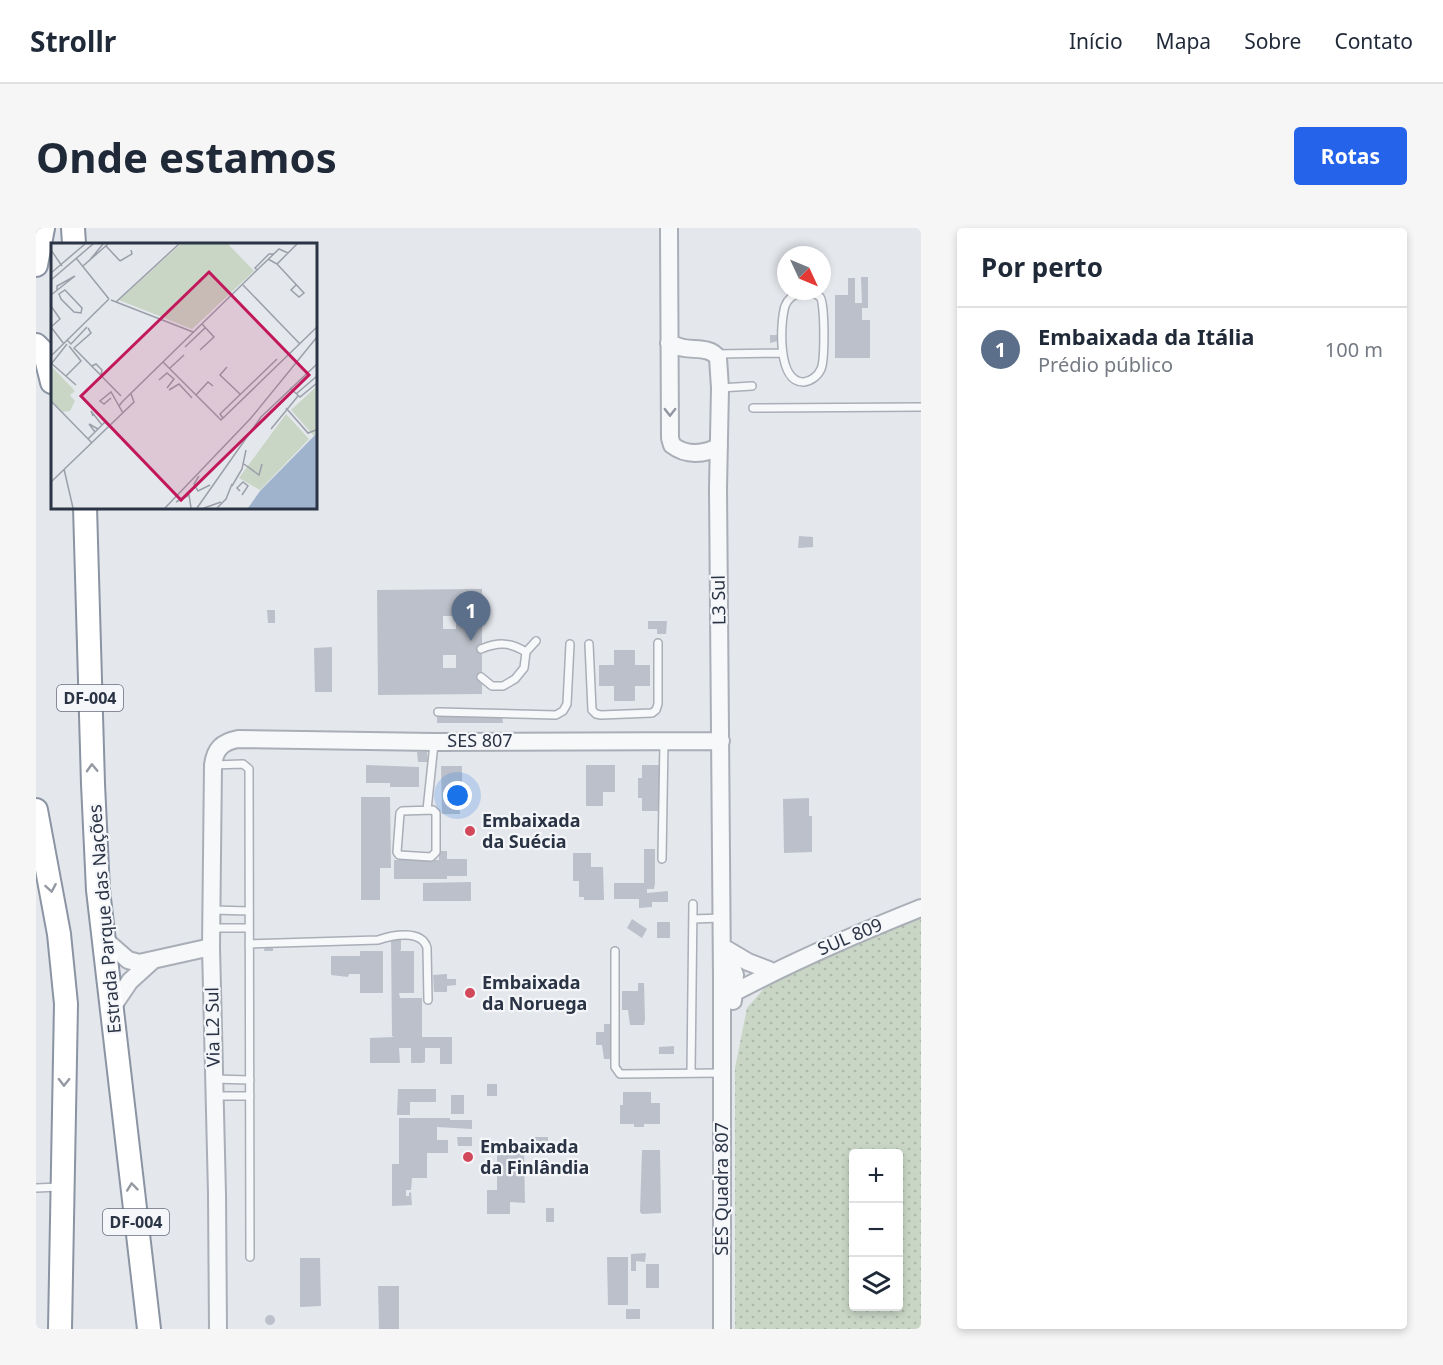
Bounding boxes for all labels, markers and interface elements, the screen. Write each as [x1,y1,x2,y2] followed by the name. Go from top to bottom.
[30,22,116,60] text: Strollr
[1069,27,1123,55] text: Início
[1156,27,1211,55] text: Mapa
[1244,27,1301,55] text: Sobre
[1334,27,1413,55] text: Contato
[1294,127,1407,185] button: Rotas
[36,128,337,185] text: Onde estamos
[51,243,316,508] inset map
[777,246,831,300] north arrow
[981,249,1103,285] text: Por perto
[1038,321,1255,351] text: Embaixada da Itália
[995,336,1006,363] text: 1
[1325,336,1383,363] text: 100 m
[1038,351,1173,378] text: Prédio público
[663,408,676,417] one-way arrow
[706,575,730,625] street label: L3 Sul
[452,592,490,641] pin: 1
[57,685,123,711] road number: DF-004
[447,728,513,752] street label: SES 807
[86,764,99,773] one-way arrow
[443,781,472,810] your location
[82,804,126,1035] street label: Estrada Parque das Nações
[482,808,581,853] place label: Embaixada da Suécia
[463,824,477,838] marker: Embaixada da Suécia
[44,883,57,893] one-way arrow
[814,912,886,960] street label: SUL 809
[482,970,587,1015] place label: Embaixada da Noruega
[463,986,477,1000] marker: Embaixada da Noruega
[199,987,225,1067] street label: Via L2 Sul
[58,1077,70,1086] one-way arrow
[709,1122,733,1256] street label: SES Quadra 807
[480,1134,589,1179] place label: Embaixada da Finlândia
[849,1149,903,1311] map controls
[849,1149,903,1203] button: +
[461,1150,475,1164] marker: Embaixada da Finlândia
[126,1183,139,1192] one-way arrow
[849,1203,903,1257] button: −
[103,1209,169,1235] road number: DF-004
[849,1257,903,1311] button: layers

